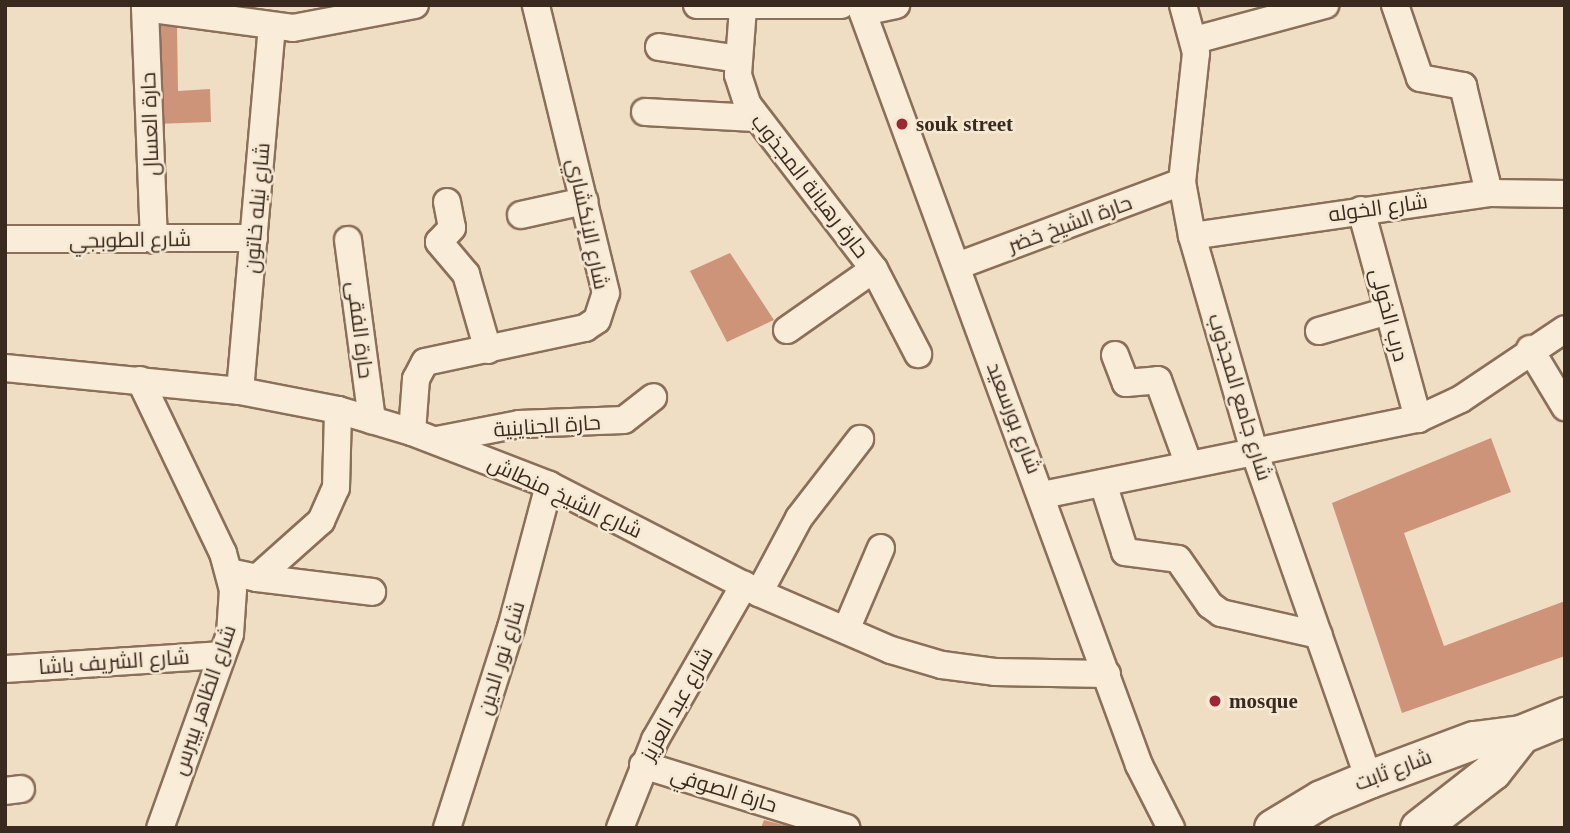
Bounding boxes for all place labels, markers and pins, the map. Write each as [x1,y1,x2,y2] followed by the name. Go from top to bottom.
[916,111,1013,137] place label: souk street
[894,116,910,132] marker: souk street
[1229,688,1298,714] place label: mosque
[1207,693,1223,709] marker: mosque

